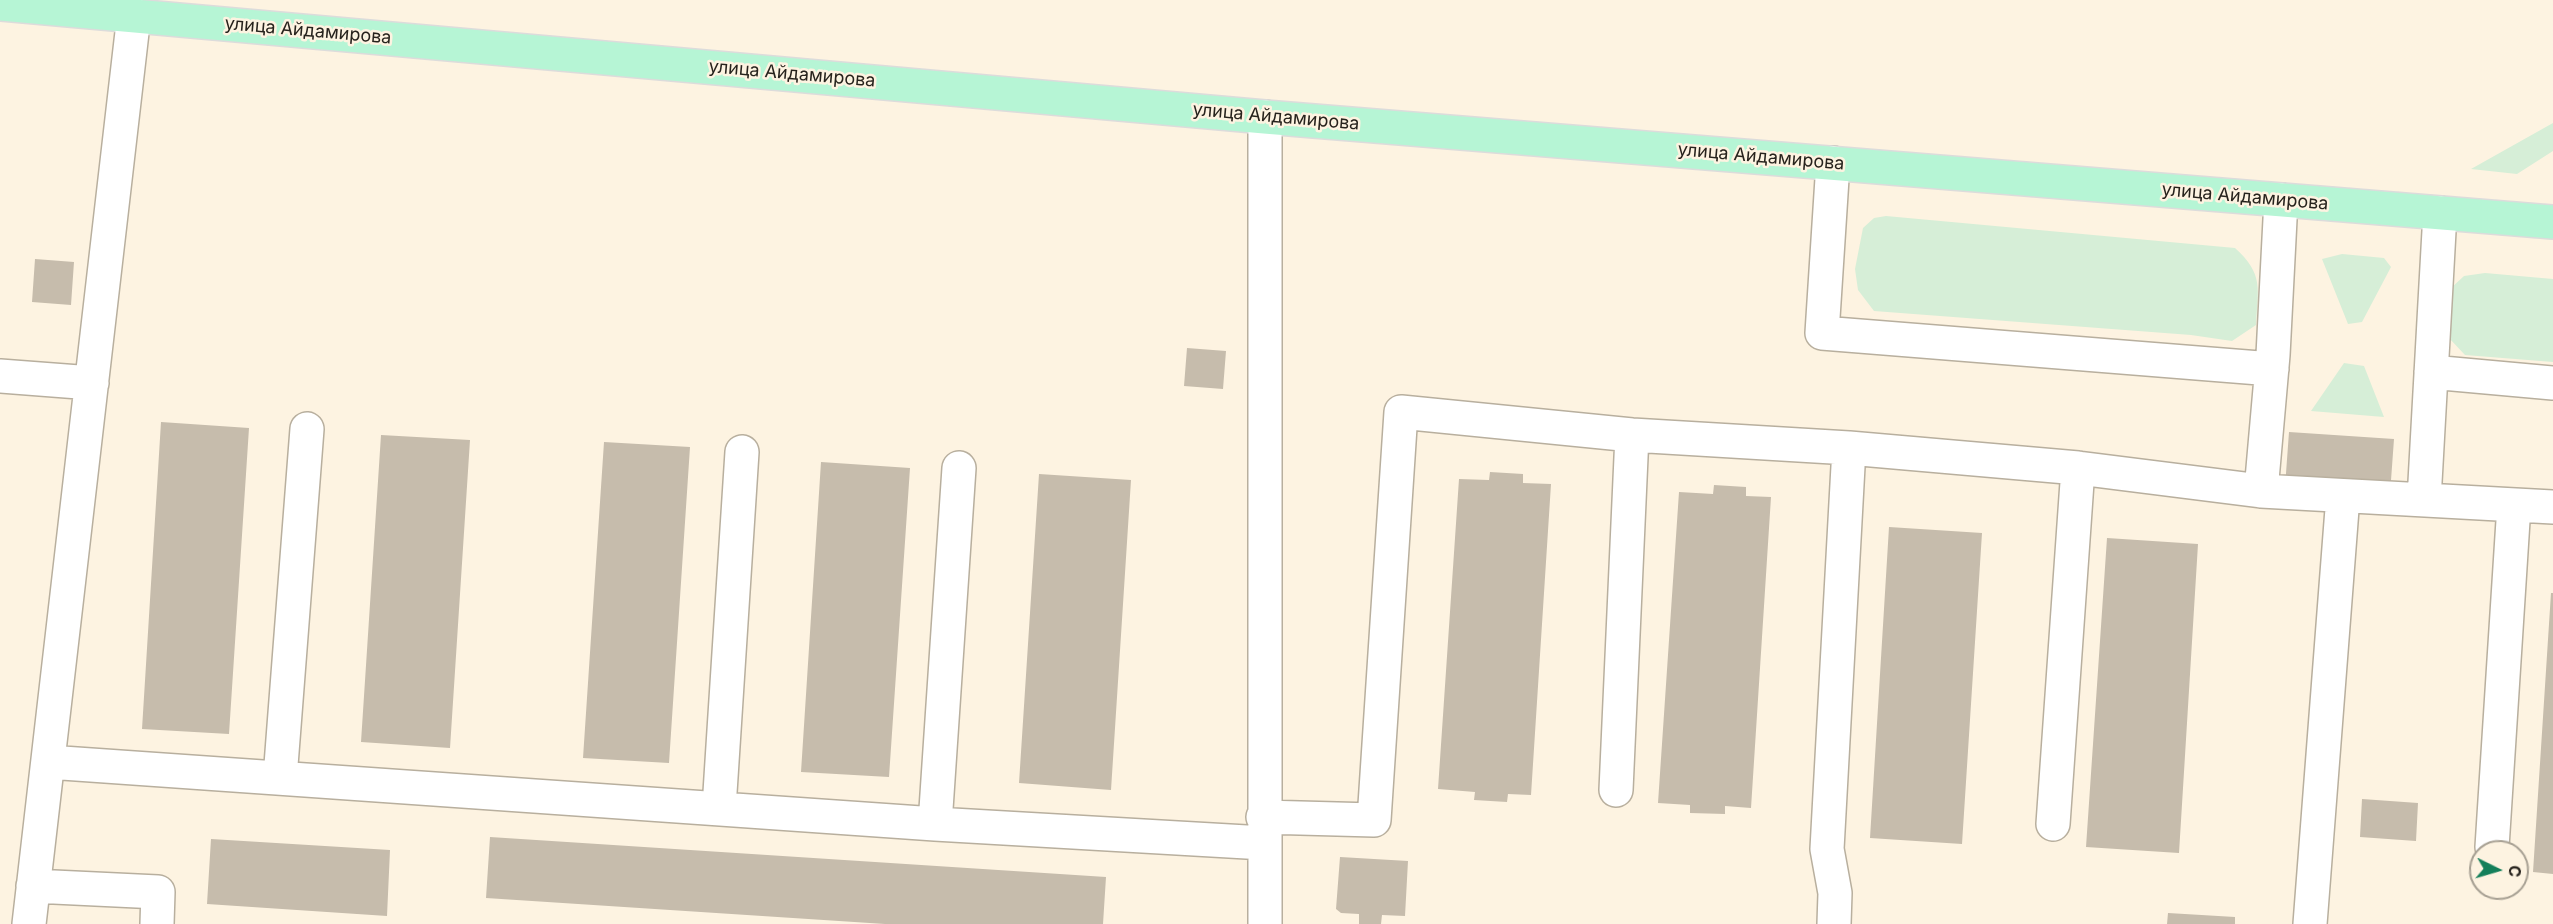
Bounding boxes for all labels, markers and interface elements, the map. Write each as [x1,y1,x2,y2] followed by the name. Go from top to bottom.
[224,13,392,49] street label: улица Айдамирова
[708,56,876,92] street label: улица Айдамирова
[1192,99,1360,135] street label: улица Айдамирова
[1677,139,1845,175] street label: улица Айдамирова
[2161,179,2329,215] street label: улица Айдамирова
[2469,840,2529,900] north arrow
[2504,865,2525,878] text: С

